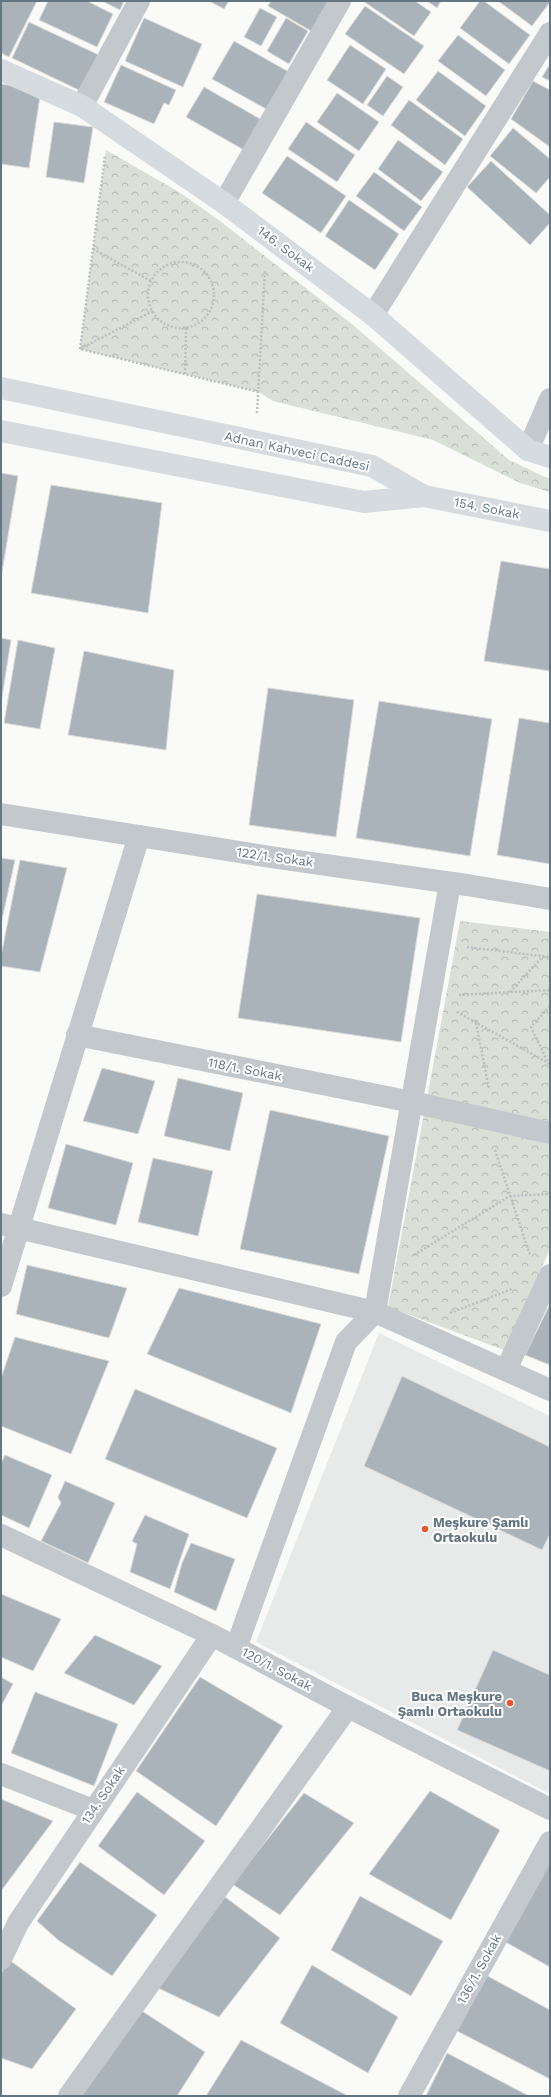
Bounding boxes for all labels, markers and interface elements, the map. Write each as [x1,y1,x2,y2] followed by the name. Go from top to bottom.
[255,223,318,275] street label: 146. Sokak
[223,428,371,474] street label: Adnan Kahveci Caddesi
[453,494,522,522] street label: 154. Sokak
[236,844,315,870] street label: 122/1. Sokak
[207,1054,284,1084] street label: 118/1. Sokak
[433,1515,528,1545] place label: Meşkure Şamlı Ortaokulu
[420,1524,430,1534] marker: Meşkure Şamlı Ortaokulu
[239,1644,315,1694] street label: 120/1. Sokak
[398,1689,502,1719] place label: Buca Meşkure Şamlı Ortaokulu
[505,1698,515,1708] marker: Buca Meşkure Şamlı Ortaokulu
[78,1763,128,1827] street label: 134. Sokak
[454,1931,505,2006] street label: 136/1. Sokak

